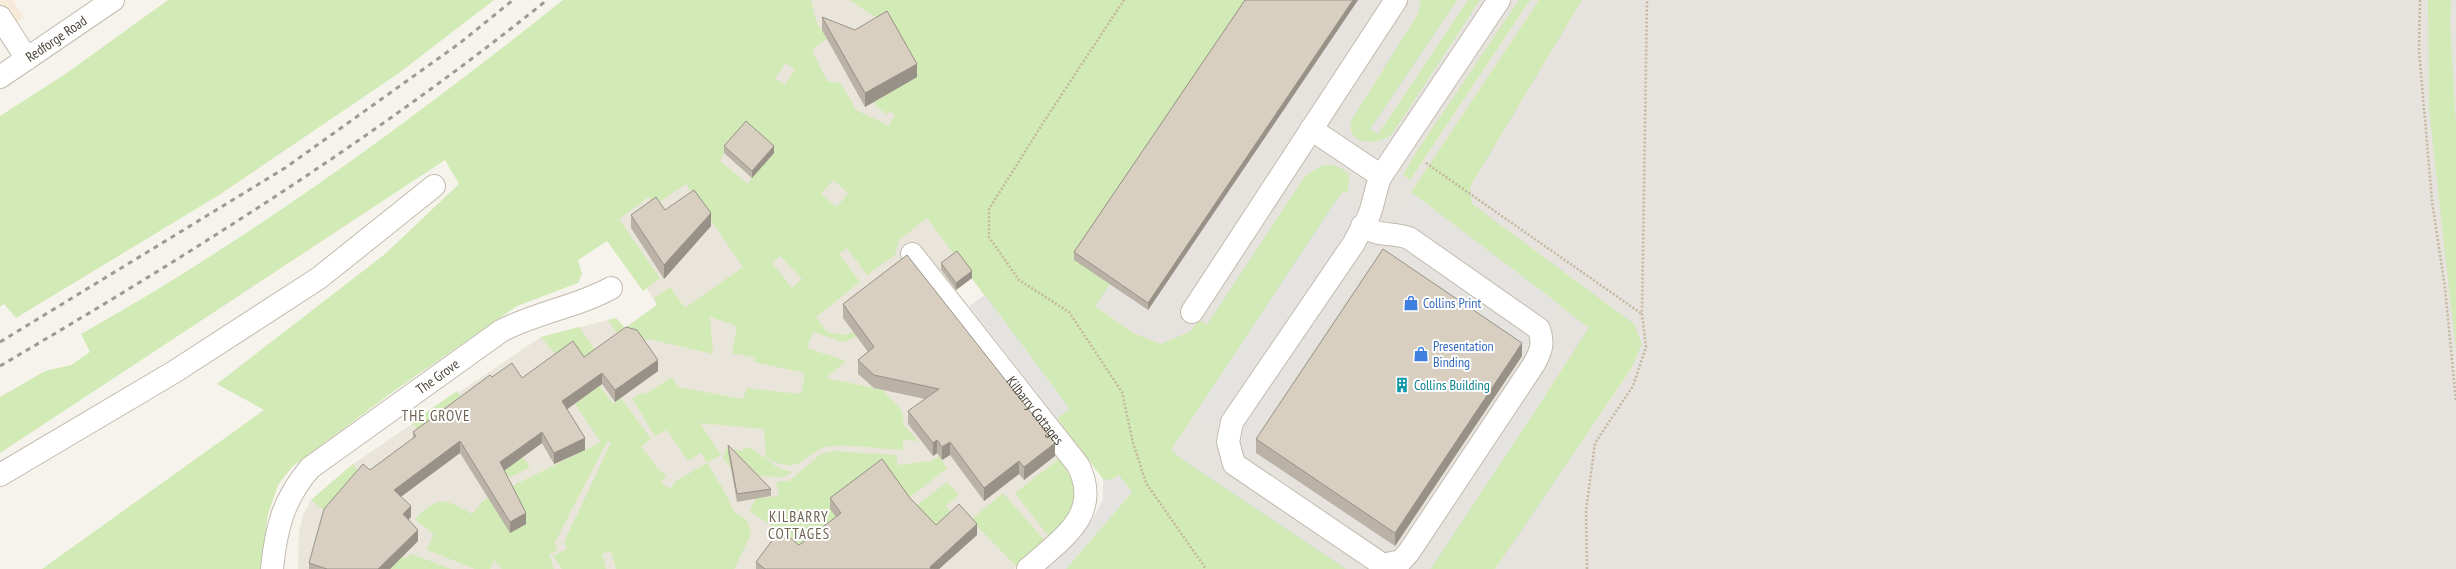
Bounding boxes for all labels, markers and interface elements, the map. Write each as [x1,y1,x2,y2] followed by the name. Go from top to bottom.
[22,12,90,66] street label: Redforge Road
[1402,294,1420,312] shop icon: Collins Print
[1423,294,1481,312] place label: Collins Print
[1433,337,1494,371] place label: Presentation Binding
[1412,345,1430,363] shop icon: Presentation Binding
[412,355,463,398] street label: The Grove
[1002,372,1068,449] street label: Kilbarry Cottages
[1393,376,1411,394] building icon: Collins Building
[1414,376,1490,394] place label: Collins Building
[402,406,470,425] district label: THE GROVE
[768,507,830,543] district label: KILBARRY COTTAGES

